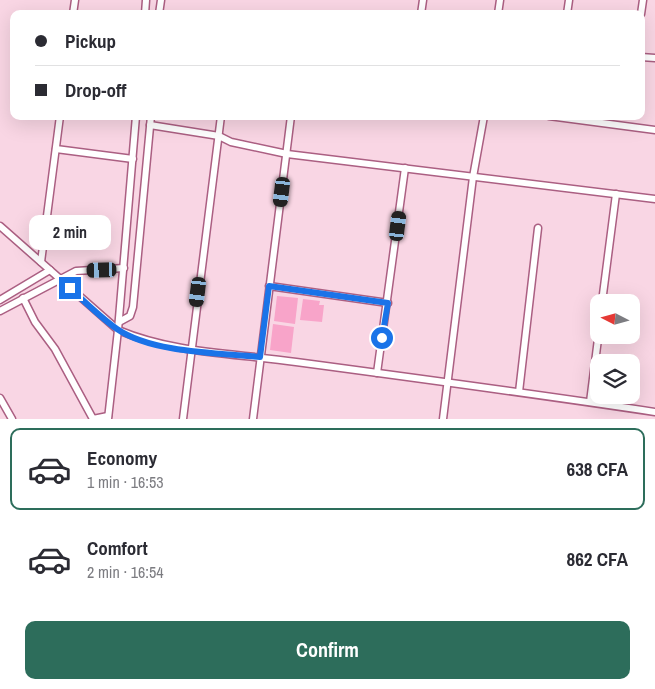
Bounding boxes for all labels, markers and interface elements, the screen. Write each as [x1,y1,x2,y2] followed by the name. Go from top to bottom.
[65,28,116,54] text: Pickup
[65,77,126,103] text: Drop-off
[272,176,291,208] car
[388,210,407,242] car
[29,216,111,250] callout: 2 min
[53,221,87,243] text: 2 min
[86,262,117,278] car
[188,276,207,308] car
[59,277,81,299] route end
[590,294,640,344] north arrow
[590,294,640,404] map controls
[371,327,393,349] route start
[590,354,640,404] button: layers
[87,445,157,471] text: Economy
[27,447,72,492] icon: car
[567,456,628,482] text: 638 CFA
[87,471,164,493] text: 1 min · 16:53
[87,535,148,561] text: Comfort
[27,537,72,582] icon: car
[567,546,628,572] text: 862 CFA
[87,561,164,583] text: 2 min · 16:54
[25,621,630,679] button: Confirm

